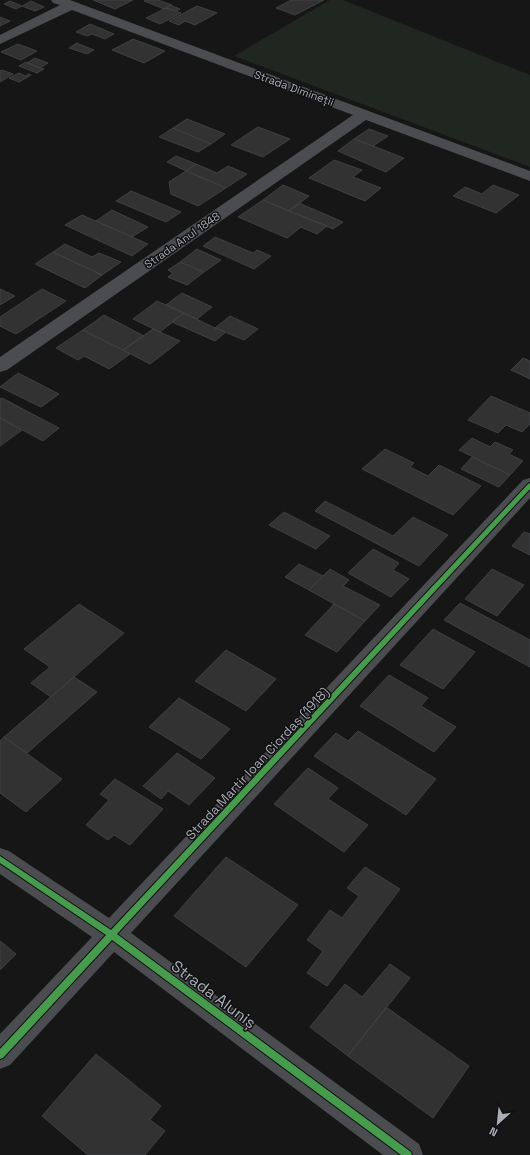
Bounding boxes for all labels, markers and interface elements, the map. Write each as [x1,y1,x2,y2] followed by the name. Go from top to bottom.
[252,67,336,109] street label: Strada Dimineții
[142,209,223,271] street label: Strada Anul 1848
[182,683,333,843] street label: Strada Martir Ioan Ciordaș (1918)
[167,956,260,1033] street label: Strada Aluniș
[478,1103,518,1143] north arrow
[487,1124,500,1140] text: N

